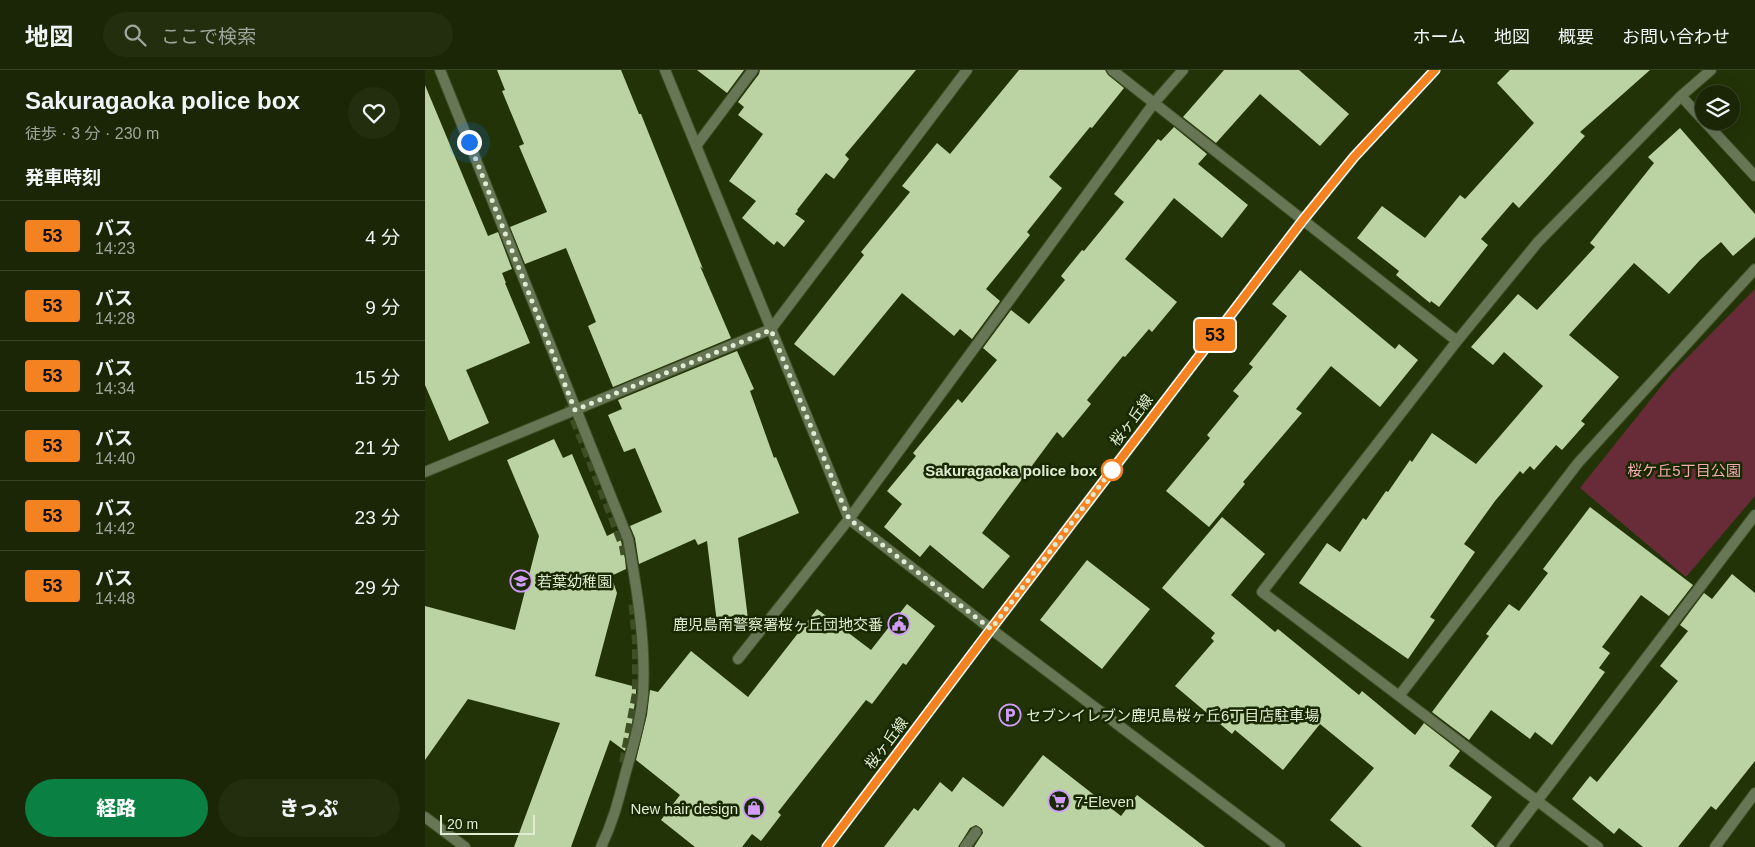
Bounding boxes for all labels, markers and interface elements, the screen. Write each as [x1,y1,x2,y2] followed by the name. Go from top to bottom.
[103,12,453,57] search box
[121,21,149,49] icon: search
[25,23,73,50] text: 地図
[161,26,256,47] text: ここで検索
[1413,27,1466,47] text: ホーム
[1494,27,1530,47] text: 地図
[1558,27,1594,47] text: 概要
[1622,27,1730,47] text: お問い合わせ
[1695,85,1740,130] map controls
[1695,85,1740,130] button: layers
[25,87,300,114] text: Sakuragaoka police box
[348,87,400,139] button: heart
[25,125,159,142] text: 徒歩 · 3 分 · 230 m
[457,130,482,155] your location
[25,167,101,188] text: 発車時刻
[95,218,133,239] text: バス
[42,226,63,246] text: 53
[365,227,400,248] text: 4 分
[95,240,135,257] text: 14:23
[95,288,133,309] text: バス
[42,296,63,316] text: 53
[365,297,400,318] text: 9 分
[95,310,135,327] text: 14:28
[1193,319,1237,351] line badge: 53
[1205,325,1225,345] text: 53
[95,358,133,379] text: バス
[42,366,63,386] text: 53
[355,367,400,388] text: 15 分
[95,380,135,397] text: 14:34
[1106,391,1156,449] street label: 桜ヶ丘線
[95,428,133,449] text: バス
[42,436,63,456] text: 53
[355,437,400,458] text: 21 分
[95,450,135,467] text: 14:40
[1101,459,1123,481] marker: Sakuragaoka police box
[925,462,1098,479] place label: Sakuragaoka police box
[1627,462,1741,479] park label: 桜ケ丘5丁目公園
[95,498,133,519] text: バス
[42,506,63,526] text: 53
[355,507,400,528] text: 23 分
[95,520,135,537] text: 14:42
[95,568,133,589] text: バス
[509,569,533,593] school or university icon: 若葉幼稚園
[537,573,612,590] place label: 若葉幼稚園
[42,576,63,596] text: 53
[355,577,400,598] text: 29 分
[95,590,135,607] text: 14:48
[887,612,911,636] public building icon: 鹿児島南警察署桜ヶ丘団地交番
[673,616,883,633] place label: 鹿児島南警察署桜ヶ丘団地交番
[998,703,1022,727] parking icon: セブンイレブン鹿児島桜ヶ丘6丁目店駐車場
[1026,707,1319,724] place label: セブンイレブン鹿児島桜ヶ丘6丁目店駐車場
[861,714,911,772] street label: 桜ヶ丘線
[25,779,208,837] button: 経路
[218,779,400,837] button: きっぷ
[1047,789,1071,813] supermarket icon: 7-Eleven
[1075,793,1134,810] place label: 7-Eleven
[742,796,766,820] shop icon: New hair design
[630,800,738,817] place label: New hair design
[440,812,535,835] scale bar
[447,816,478,832] text: 20 m

